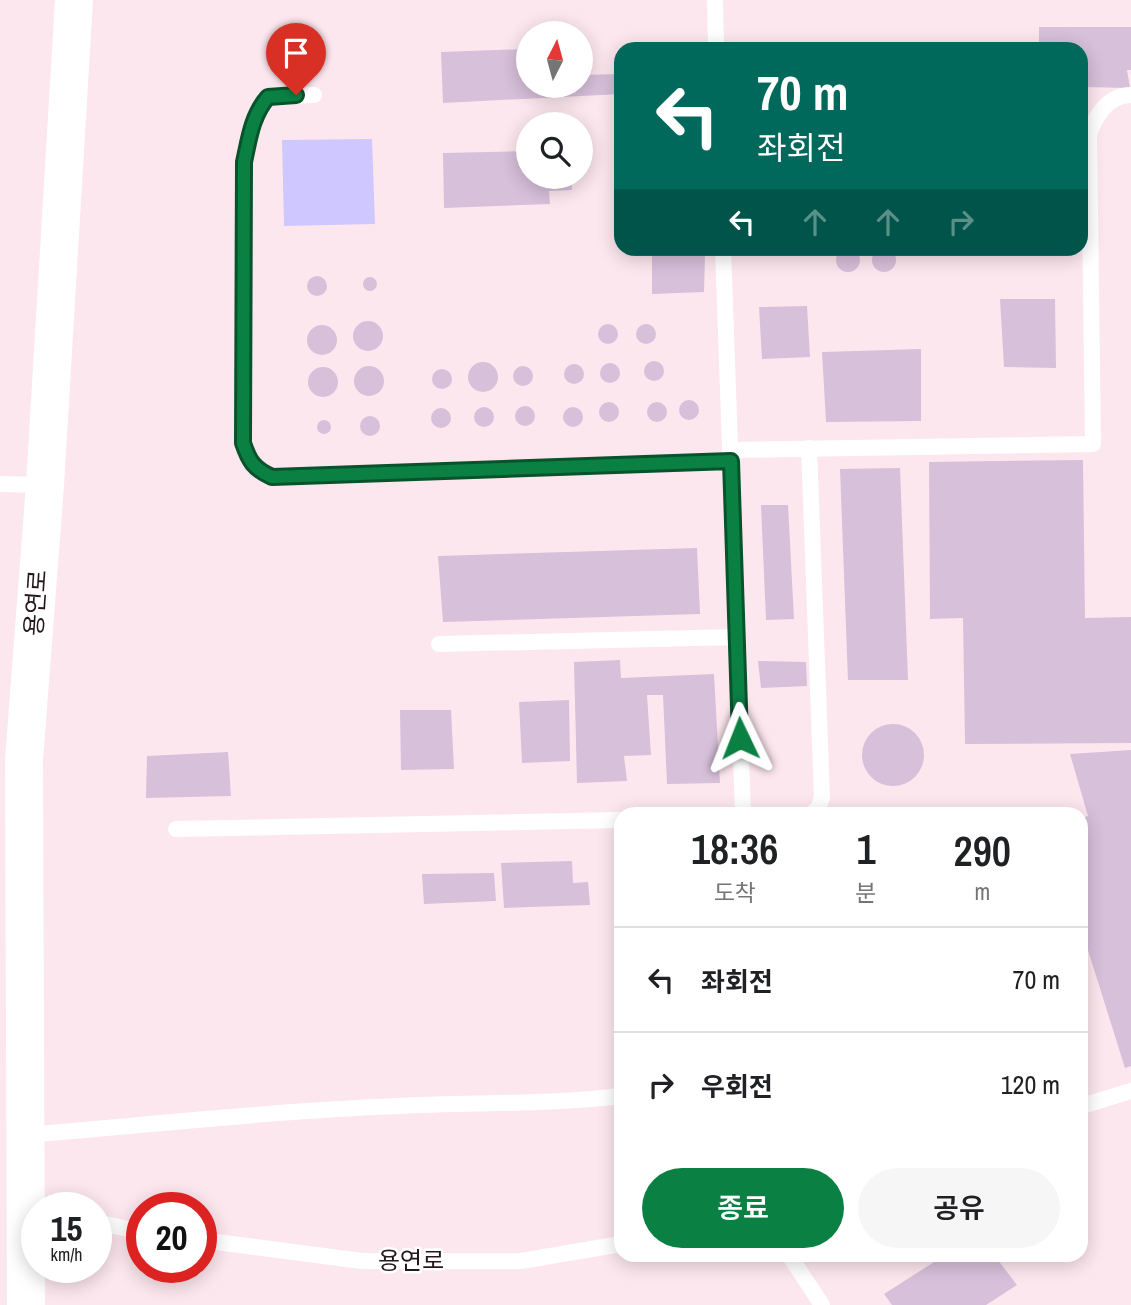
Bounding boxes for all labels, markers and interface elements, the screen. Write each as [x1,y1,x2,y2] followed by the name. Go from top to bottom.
[516,21,593,98] north arrow
[516,21,593,189] map controls
[266,23,326,95] pin
[277,34,315,72] icon: arrive
[757,59,849,125] text: 70 m
[642,70,733,161] icon: left
[516,112,593,189] button: search
[757,126,845,169] text: 좌회전
[723,203,761,241] icon: left
[796,203,834,241] icon: ahead
[869,203,907,241] icon: ahead
[942,203,980,241] icon: right
[17,569,53,637] street label: 용연로
[703,701,777,775] position arrow
[691,821,778,877] text: 18:36
[856,821,876,877] text: 1
[954,823,1011,879] text: 290
[974,876,990,907] text: m
[714,877,756,908] text: 도착
[855,877,877,908] text: 분
[642,961,680,999] icon: left
[1013,962,1060,997] text: 70 m
[701,964,773,999] text: 좌회전
[642,1066,680,1104] icon: right
[1001,1067,1060,1102] text: 120 m
[701,1069,773,1104] text: 우회전
[642,1168,844,1248] button: 종료
[858,1168,1060,1248] button: 공유
[126,1192,217,1283] speed limit sign: 20
[51,1205,82,1252] text: 15
[51,1242,83,1267] text: km/h
[378,1244,444,1276] street label: 용연로

